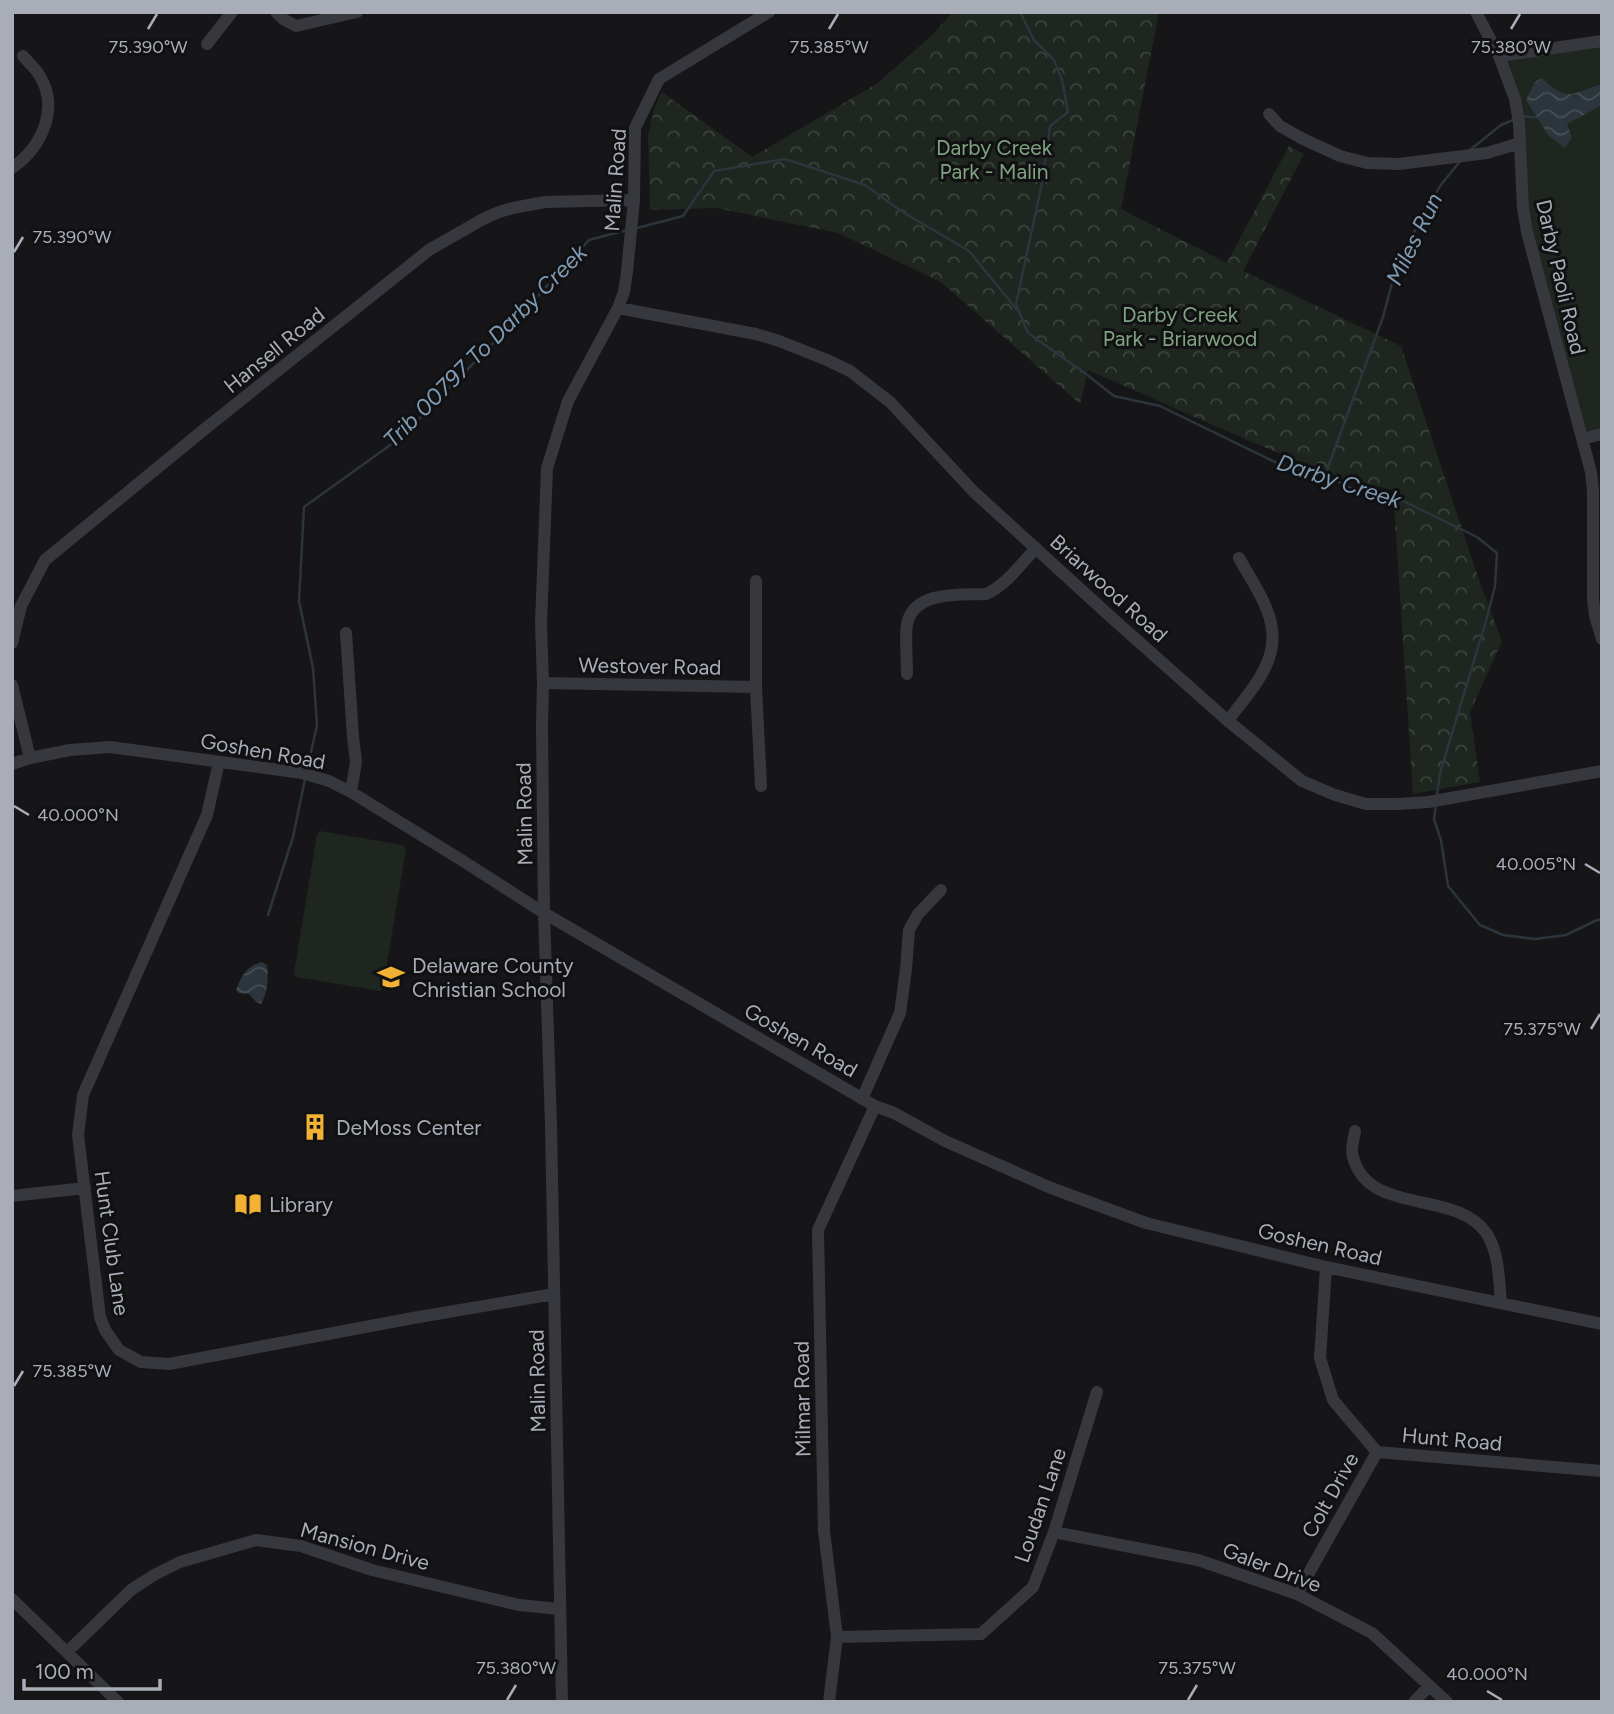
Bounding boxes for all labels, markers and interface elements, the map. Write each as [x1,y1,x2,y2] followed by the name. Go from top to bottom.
[108,36,188,58] text: 75.390°W
[790,36,869,58] text: 75.385°W
[1471,36,1552,58] text: 75.380°W
[599,128,631,232] street label: Malin Road
[936,135,1053,184] park label: Darby Creek Park - Malin
[1380,188,1448,290] water label: Miles Run
[1531,197,1591,357] street label: Darby Paoli Road
[32,226,112,248] text: 75.390°W
[377,238,593,454] water label: Trib 00797 To Darby Creek
[219,302,329,398] street label: Hansell Road
[1103,302,1257,351] park label: Darby Creek Park - Briarwood
[1273,448,1405,514] water label: Darby Creek
[1045,529,1173,647] street label: Briarwood Road
[578,652,722,680] street label: Westover Road
[199,728,327,774] street label: Goshen Road
[511,762,537,866] street label: Malin Road
[37,804,119,826] text: 40.000°N
[1496,853,1576,875] text: 40.005°N
[412,953,574,1002] place label: Delaware County Christian School
[376,962,406,992] school or university icon: Delaware County Christian School
[740,998,862,1082] street label: Goshen Road
[1503,1018,1581,1040] text: 75.375°W
[300,1112,330,1142] building icon: DeMoss Center
[336,1115,481,1140] place label: DeMoss Center
[89,1169,135,1317] street label: Hunt Club Lane
[233,1189,263,1219] library icon: Library
[269,1192,333,1217] place label: Library
[1256,1218,1384,1270] street label: Goshen Road
[524,1329,550,1433] street label: Malin Road
[788,1341,816,1457] street label: Milmar Road
[33,1360,112,1382] text: 75.385°W
[1401,1422,1503,1456] street label: Hunt Road
[1009,1444,1071,1566] street label: Loudan Lane
[1296,1448,1364,1542] street label: Colt Drive
[298,1517,432,1575] street label: Mansion Drive
[1219,1537,1325,1597] street label: Galer Drive
[24,1648,161,1692] scale bar
[476,1657,557,1679] text: 75.380°W
[1158,1657,1236,1679] text: 75.375°W
[35,1659,94,1684] text: 100 m
[1446,1663,1528,1685] text: 40.000°N

